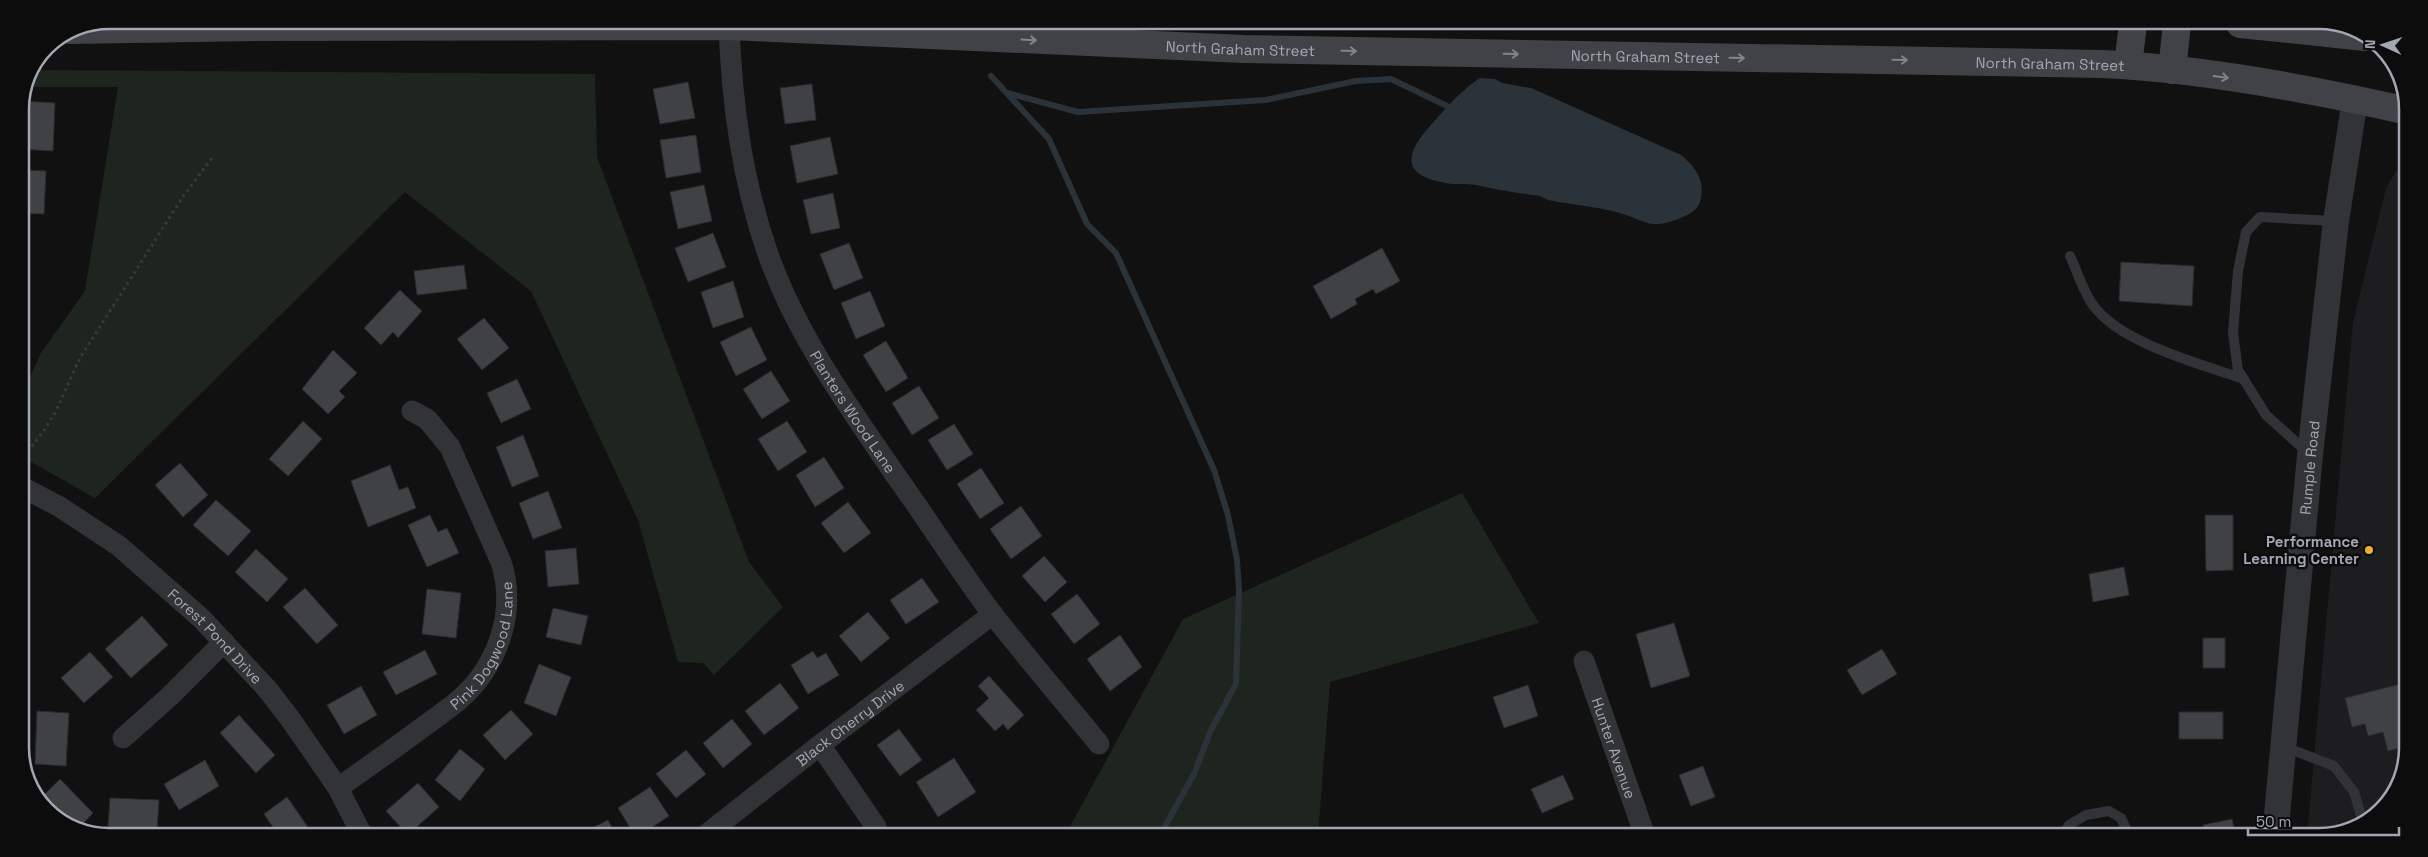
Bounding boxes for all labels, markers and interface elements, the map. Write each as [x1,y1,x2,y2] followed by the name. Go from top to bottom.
[2358,20,2408,70] north arrow
[1020,35,1036,44] one-way arrow
[1165,36,1315,60] street label: North Graham Street
[2361,39,2379,49] text: N
[1571,45,1720,67] street label: North Graham Street
[1340,46,1356,56] one-way arrow
[1502,49,1519,59] one-way arrow
[1976,52,2126,75] street label: North Graham Street
[1729,53,1745,62] one-way arrow
[1891,56,1907,65] one-way arrow
[2212,72,2228,82] one-way arrow
[806,347,901,477] street label: Planters Wood Lane
[2295,420,2323,515] street label: Rumple Road
[2243,532,2359,568] place label: Performance Learning Center
[2363,544,2375,556] marker: Performance Learning Center
[446,581,516,713] street label: Pink Dogwood Lane
[164,584,267,688] street label: Forest Pond Drive
[792,675,908,770] street label: Black Cherry Drive
[1588,695,1641,801] street label: Hunter Avenue
[2248,804,2399,836] scale bar
[2256,812,2291,831] text: 50 m

